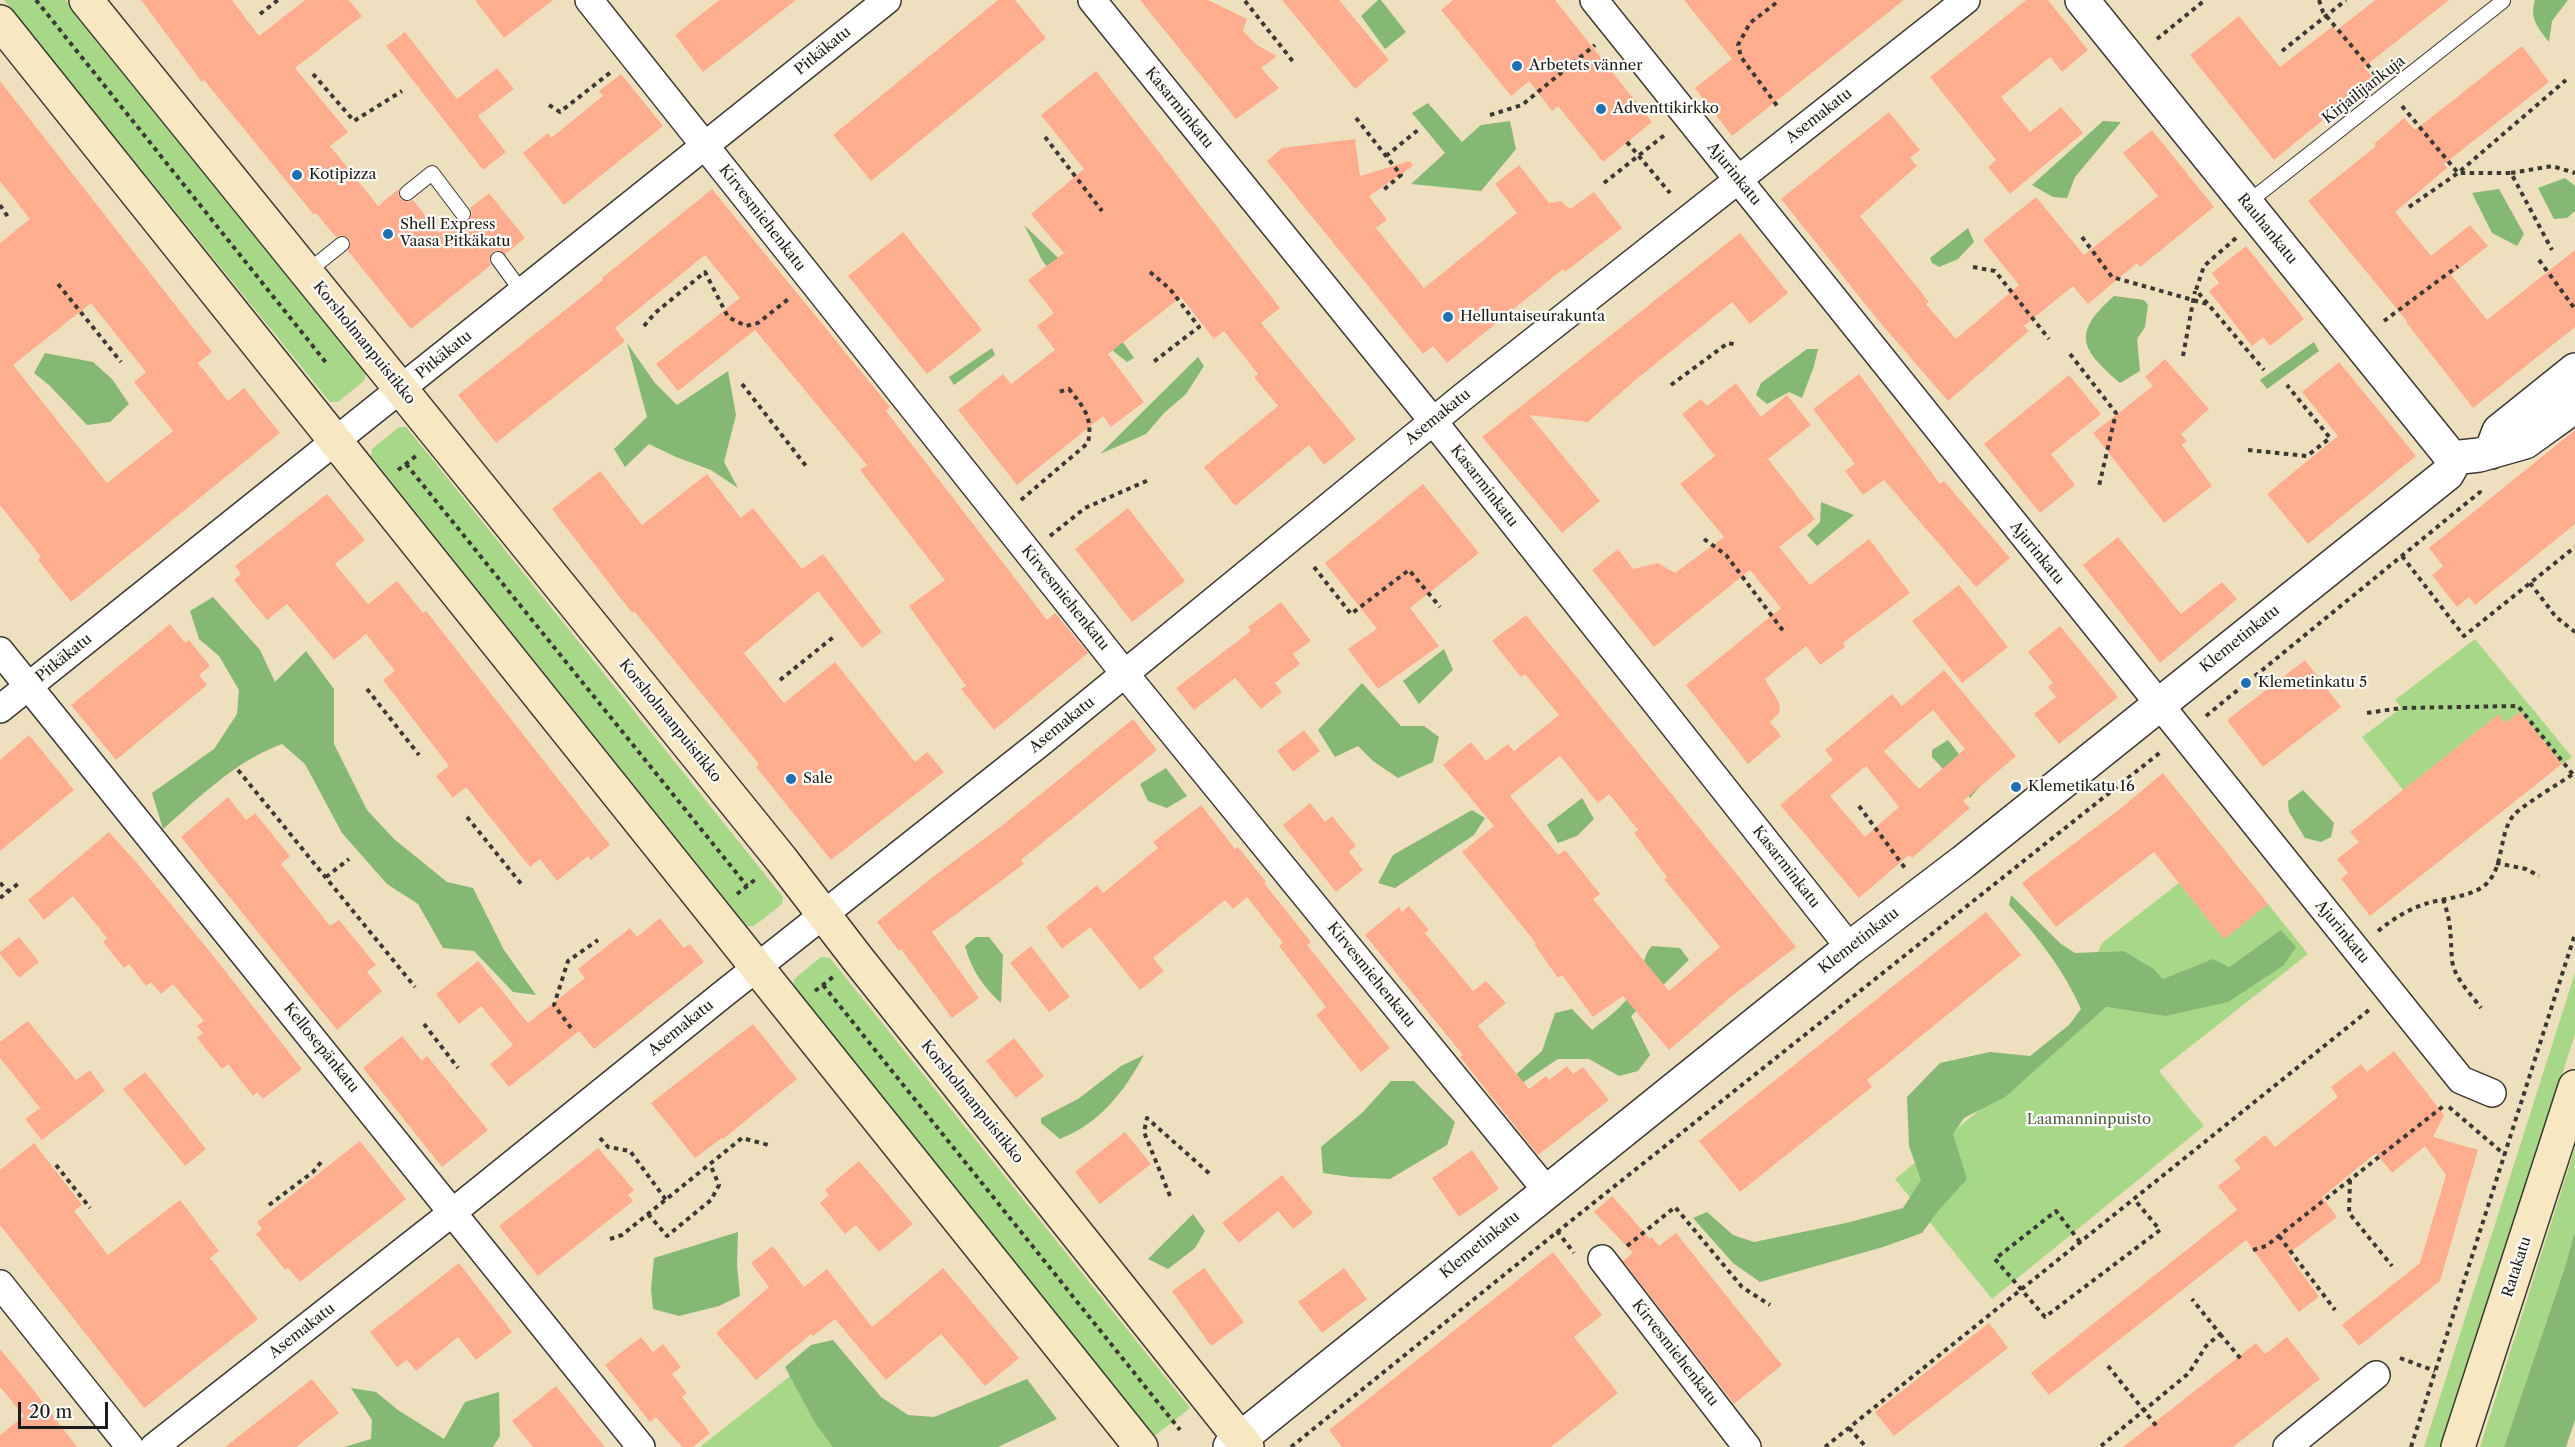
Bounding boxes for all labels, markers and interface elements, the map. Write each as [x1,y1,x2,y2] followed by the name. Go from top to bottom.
[791,23,855,79] street label: Pitkäkatu
[2319,52,2409,128] street label: Kirjailijankuja
[1529,57,1643,75] place label: Arbetets vänner
[1510,59,1524,73] marker: Arbetets vänner
[1141,64,1217,152] street label: Kasarminkatu
[1782,85,1856,147] street label: Asemakatu
[1613,100,1719,118] place label: Adventtikirkko
[1594,102,1608,116] marker: Adventtikirkko
[1703,139,1765,209] street label: Ajurinkatu
[715,161,809,275] street label: Kirvesmiehenkatu
[309,166,376,184] place label: Kotipizza
[290,168,304,182] marker: Kotipizza
[2233,190,2301,268] street label: Rauhankatu
[400,216,511,251] place label: Shell Express Vaasa Pitkäkatu
[381,227,395,241] marker: Shell Express Vaasa Pitkäkatu
[309,278,419,408] street label: Korsholmanpuistikko
[1460,308,1605,326] place label: Helluntaiseurakunta
[1441,310,1455,324] marker: Helluntaiseurakunta
[412,327,476,383] street label: Pitkäkatu
[1402,385,1474,449] street label: Asemakatu
[1446,441,1522,531] street label: Kasarminkatu
[2006,518,2068,588] street label: Ajurinkatu
[1017,542,1113,654] street label: Kirvesmiehenkatu
[2197,601,2283,677] street label: Klemetinkatu
[32,630,96,686] street label: Pitkäkatu
[615,656,725,786] street label: Korsholmanpuistikko
[2258,674,2367,692] place label: Klemetinkatu 5
[2239,676,2253,690] marker: Klemetinkatu 5
[1026,693,1098,757] street label: Asemakatu
[803,770,833,788] place label: Sale
[784,772,798,786] marker: Sale
[2028,778,2135,796] place label: Klemetikatu 16
[2009,780,2023,794] marker: Klemetikatu 16
[1748,822,1824,912] street label: Kasarminkatu
[2311,897,2373,967] street label: Ajurinkatu
[1815,904,1903,978] street label: Klemetinkatu
[1323,919,1419,1031] street label: Kirvesmiehenkatu
[645,996,717,1060] street label: Asemakatu
[279,1000,363,1096] street label: Kellosepänkatu
[917,1037,1027,1167] street label: Korsholmanpuistikko
[2027,1111,2151,1129] park label: Laamanninpuisto
[1437,1207,1523,1283] street label: Klemetinkatu
[2499,1234,2535,1300] street label: Ratakatu
[1628,1296,1722,1410] street label: Kirvesmiehenkatu
[265,1300,339,1362] street label: Asemakatu
[21,1390,111,1428] scale bar
[29,1401,72,1423] text: 20 m

